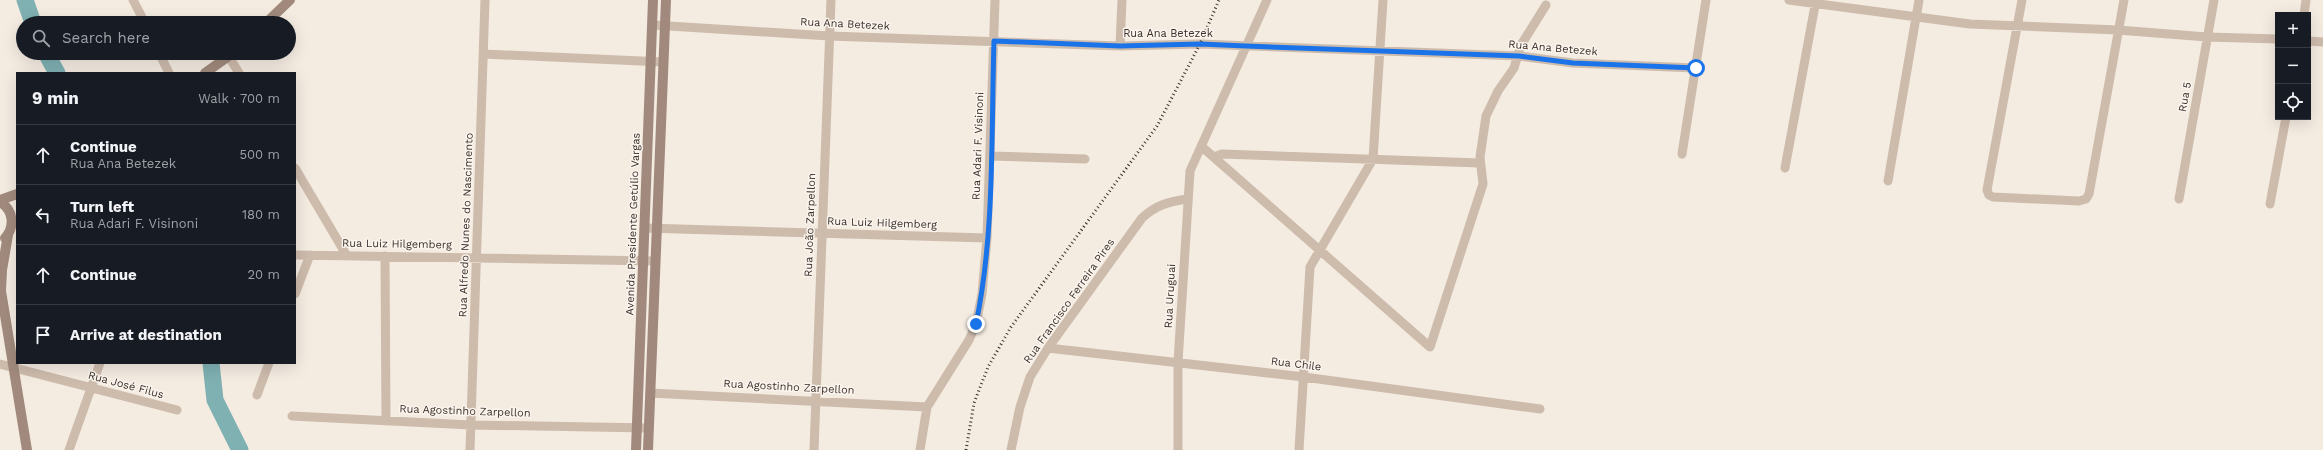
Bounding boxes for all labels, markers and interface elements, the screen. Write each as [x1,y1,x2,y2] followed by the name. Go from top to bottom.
[2275,12,2311,120] map controls
[2275,12,2311,48] button: +
[800,15,890,33] street label: Rua Ana Betezek
[16,16,296,60] search box
[30,27,52,49] icon: search
[1123,27,1213,40] street label: Rua Ana Betezek
[62,29,150,47] text: Search here
[1508,38,1598,58] street label: Rua Ana Betezek
[2275,48,2311,84] button: −
[1687,59,1705,77] route start
[2176,81,2194,113] street label: Rua 5
[2275,84,2311,120] button: locate
[32,88,79,108] text: 9 min
[198,91,280,106] text: Walk · 700 m
[970,92,986,200] street label: Rua Adari F. Visinoni
[456,132,476,318] street label: Rua Alfredo Nunes do Nascimento
[623,132,643,316] street label: Avenida Presidente Getúlio Vargas
[70,138,137,156] text: Continue
[32,144,54,166] icon: ahead
[239,147,280,162] text: 500 m
[70,156,176,171] text: Rua Ana Betezek
[802,173,818,277] street label: Rua João Zarpellon
[70,198,134,216] text: Turn left
[32,204,54,226] icon: left
[242,207,280,222] text: 180 m
[827,215,937,231] street label: Rua Luiz Hilgemberg
[70,216,198,231] text: Rua Adari F. Visinoni
[1021,236,1117,366] street label: Rua Francisco Ferreira Pires
[342,237,452,251] street label: Rua Luiz Hilgemberg
[1162,263,1178,329] street label: Rua Uruguai
[32,264,54,286] icon: ahead
[70,266,137,284] text: Continue
[248,267,280,282] text: 20 m
[967,315,985,333] route end
[32,324,54,346] icon: arrive
[70,326,222,344] text: Arrive at destination
[1270,354,1322,374] street label: Rua Chile
[87,369,165,401] street label: Rua José Filus
[723,377,855,397] street label: Rua Agostinho Zarpellon
[399,402,531,420] street label: Rua Agostinho Zarpellon

